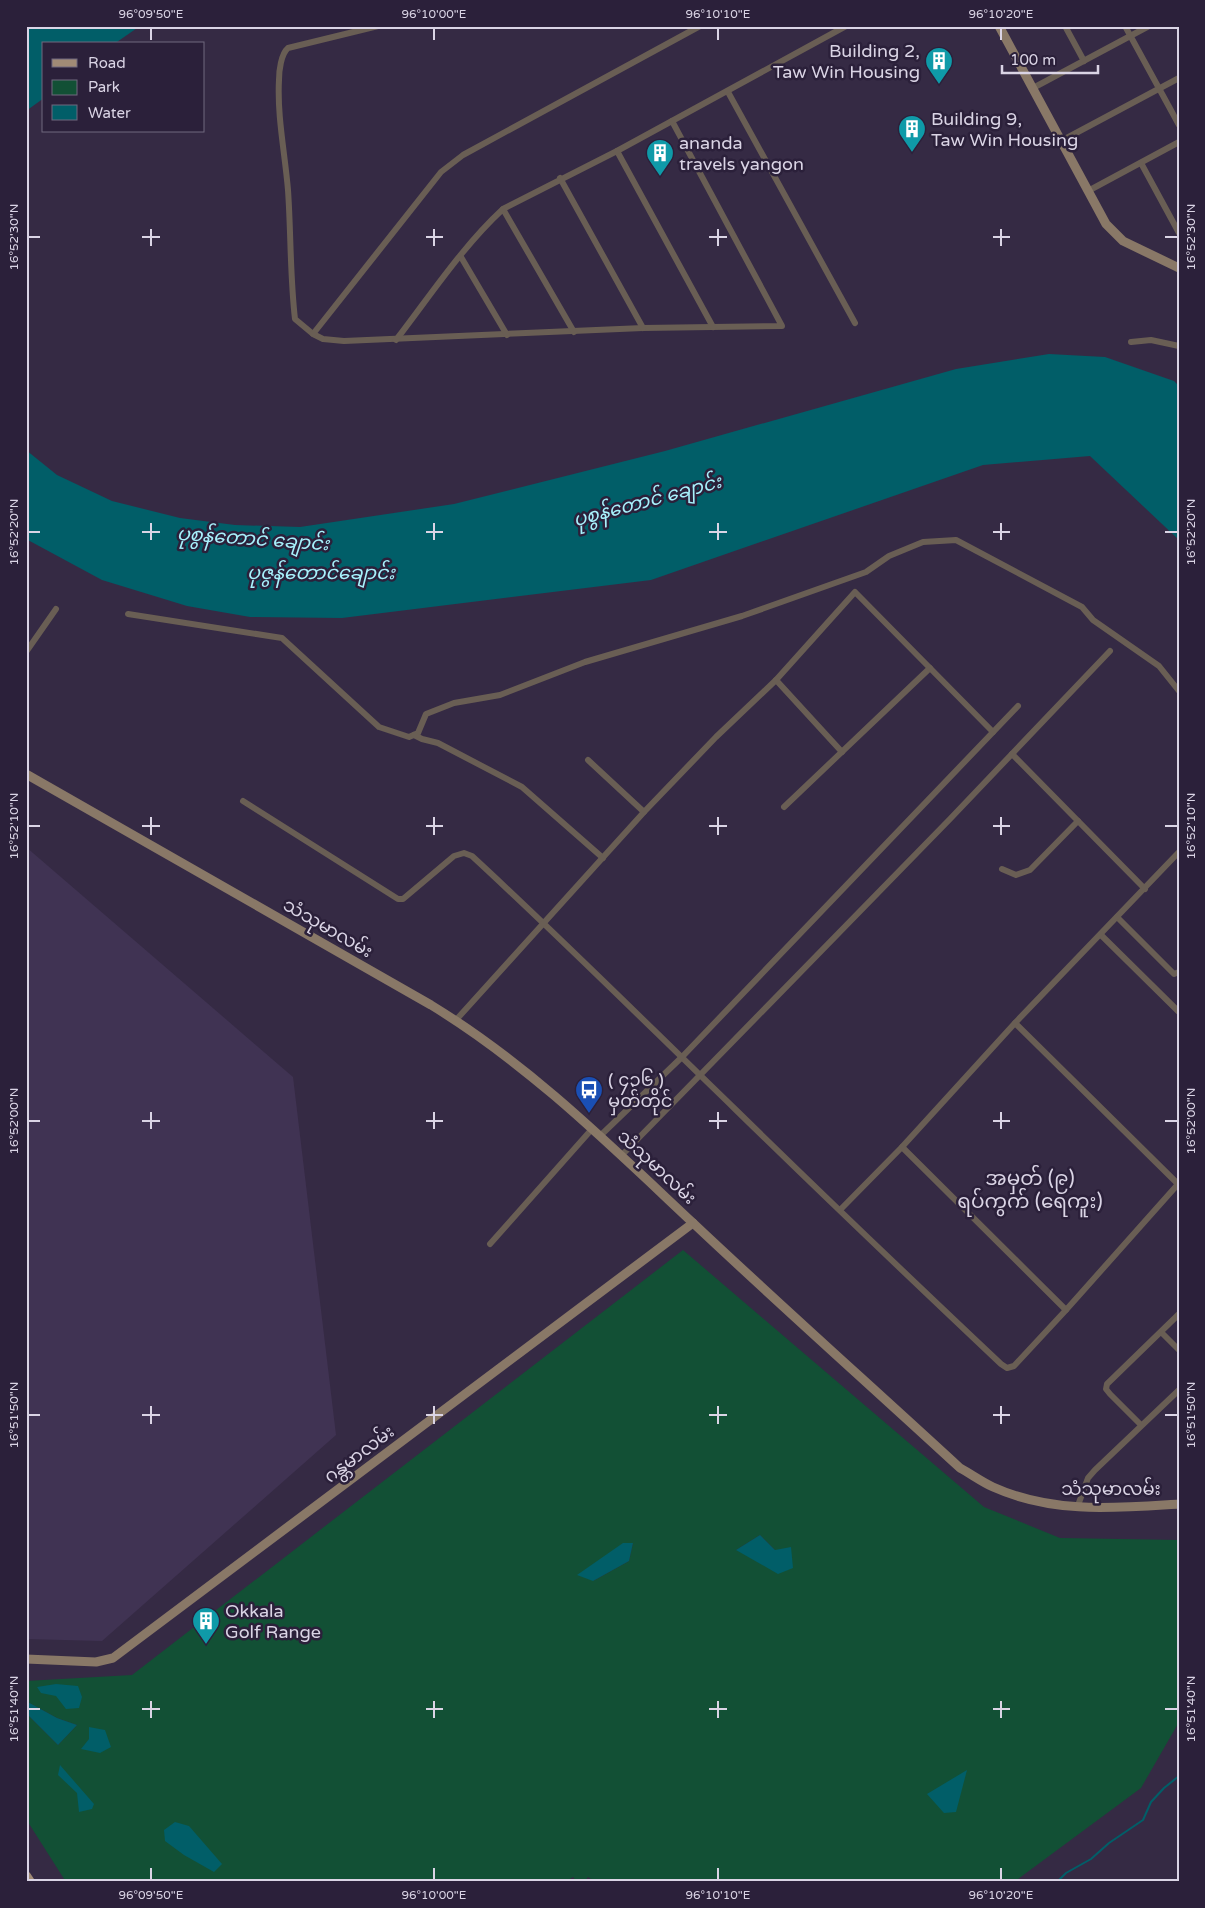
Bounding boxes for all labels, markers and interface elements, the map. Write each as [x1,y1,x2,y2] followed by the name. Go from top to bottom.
[119,7,184,21] text: 96°09'50"E
[402,7,467,21] text: 96°10'00"E
[686,7,751,21] text: 96°10'10"E
[969,7,1034,21] text: 96°10'20"E
[773,40,920,83] place label: Building 2, Taw Win Housing
[42,42,205,132] legend
[1002,42,1099,74] scale bar
[924,46,954,85] building icon: Building 2, Taw Win Housing
[1010,51,1056,69] text: 100 m
[88,54,126,72] text: Road
[88,78,120,96] text: Park
[88,104,131,122] text: Water
[931,108,1078,151] place label: Building 9, Taw Win Housing
[897,114,927,153] building icon: Building 9, Taw Win Housing
[679,132,804,175] place label: ananda travels yangon
[645,138,675,177] building icon: ananda travels yangon
[7,204,21,270] text: 16°52'30"N
[1184,204,1198,270] text: 16°52'30"N
[570,467,726,535] water label: ပုစွန်တောင် ချောင်း
[7,499,21,565] text: 16°52'20"N
[1184,499,1198,565] text: 16°52'20"N
[176,520,331,559] water label: ပုစွန်တောင် ချောင်း
[247,559,396,588] water label: ပုဇွန်တောင်ချောင်း
[7,793,21,859] text: 16°52'10"N
[1184,793,1198,859] text: 16°52'10"N
[277,892,378,966] street label: သံသုမာလမ်း
[608,1068,672,1116] place label: ( ၄၃၆ ) မှတ်တိုင်
[574,1075,604,1114] bus stop icon: ( ၄၃၆ ) မှတ်တိုင်
[7,1088,21,1154] text: 16°52'00"N
[1184,1088,1198,1154] text: 16°52'00"N
[610,1124,702,1212] street label: သံသုမာလမ်း
[957,1164,1103,1218] district label: အမှတ် (၉) ရပ်ကွက် (ရေကူး)
[7,1382,21,1448] text: 16°51'50"N
[1184,1382,1198,1448] text: 16°51'50"N
[318,1419,401,1491] street label: ဂန္တမာလမ်း
[1061,1476,1161,1504] street label: သံသုမာလမ်း
[225,1600,321,1643] place label: Okkala Golf Range
[191,1606,221,1645] building icon: Okkala Golf Range
[7,1676,21,1742] text: 16°51'40"N
[1184,1676,1198,1742] text: 16°51'40"N
[119,1888,184,1902] text: 96°09'50"E
[402,1888,467,1902] text: 96°10'00"E
[686,1888,751,1902] text: 96°10'10"E
[969,1888,1034,1902] text: 96°10'20"E

